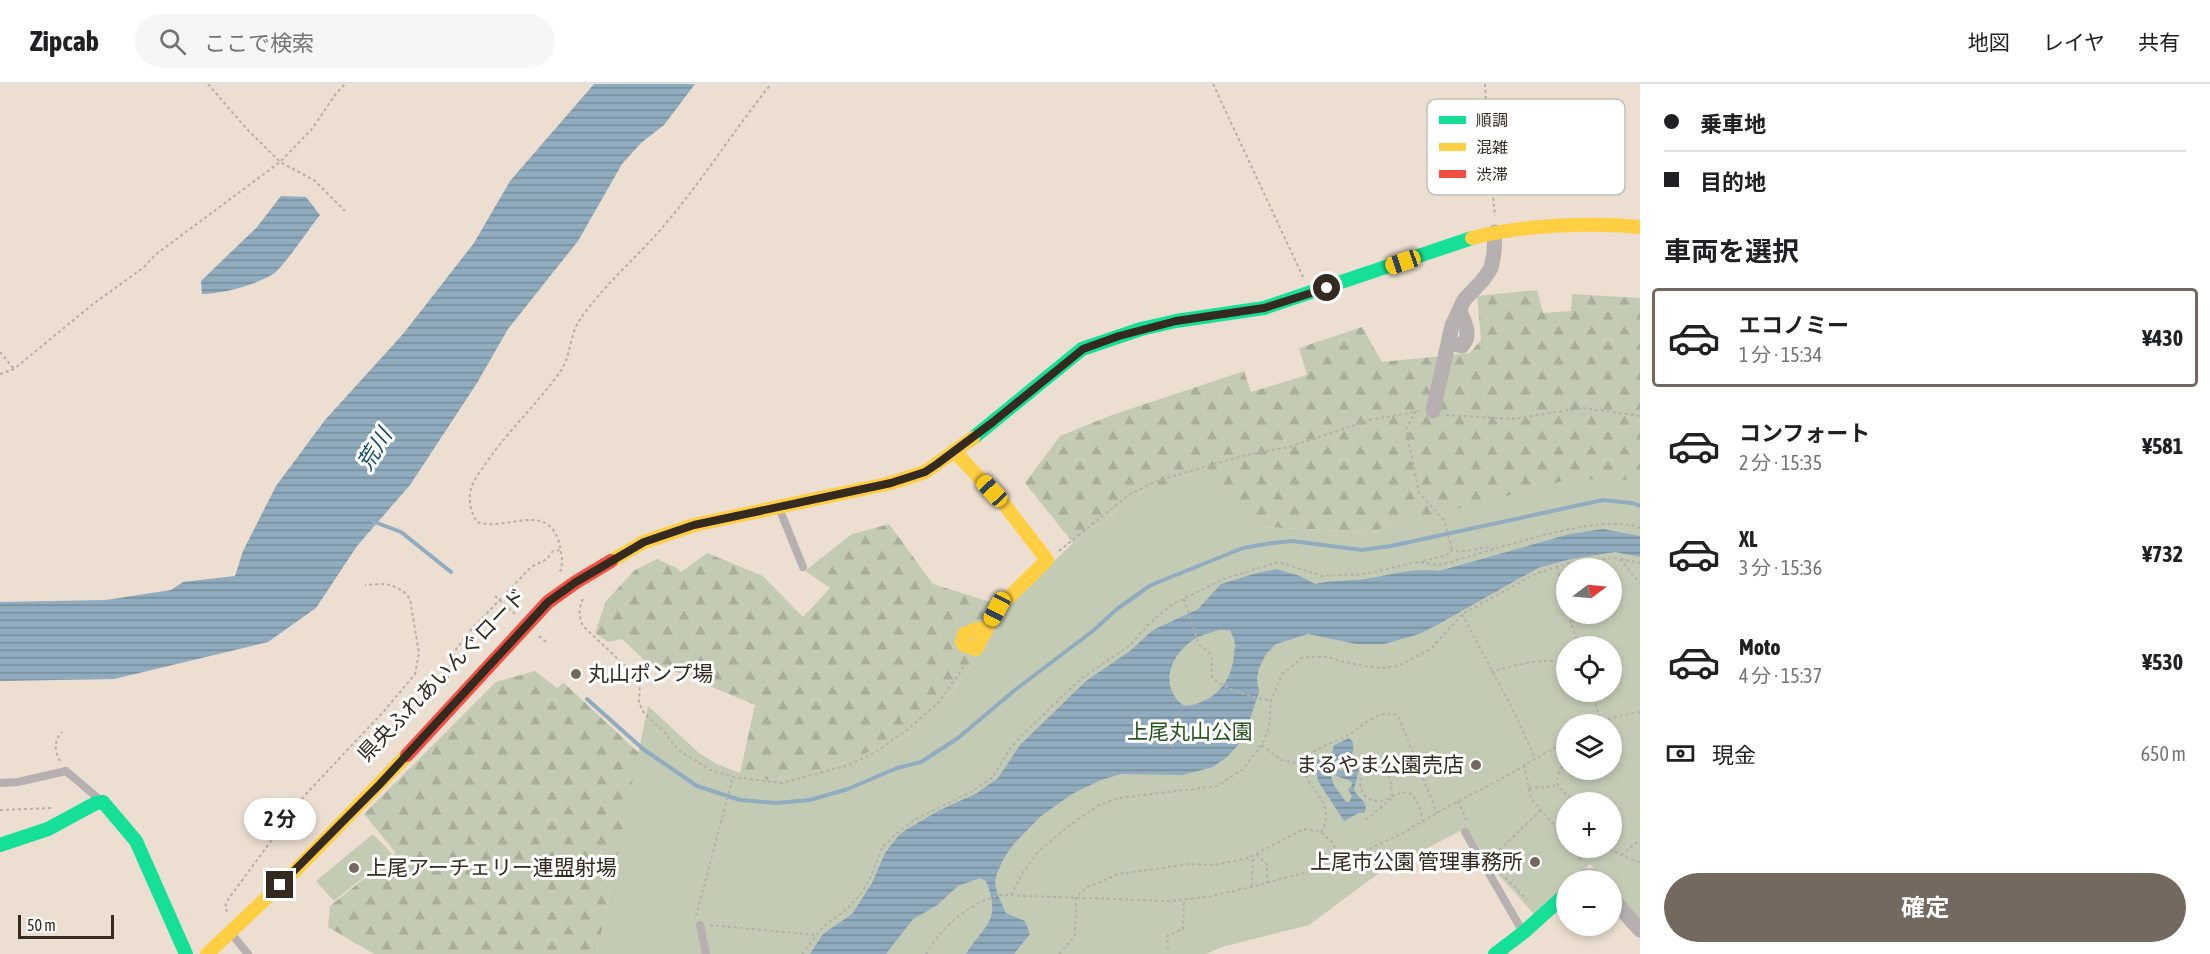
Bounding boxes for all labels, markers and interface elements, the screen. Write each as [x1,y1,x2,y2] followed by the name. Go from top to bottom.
[135,14,555,68] search box
[30,25,99,57] text: Zipcab
[156,25,189,58] icon: search
[204,30,314,56] text: ここで検索
[1968,30,2010,54] text: 地図
[2043,30,2105,54] text: レイヤ
[2138,30,2180,54] text: 共有
[1427,99,1625,195] legend
[1476,111,1508,129] text: 順調
[1700,111,1766,137] text: 乗車地
[1476,138,1508,156] text: 混雑
[1476,165,1508,183] text: 渋滞
[1700,169,1766,195] text: 目的地
[1664,236,1799,267] text: 車両を選択
[1383,248,1423,276] car
[1313,274,1340,301] route start
[1667,311,1721,365] icon: car
[1739,312,1849,338] text: エコノミー
[2142,325,2183,351] text: ¥430
[1739,343,1822,366] text: 1 分 · 15:34
[1667,419,1721,473] icon: car
[1739,420,1870,446] text: コンフォート
[351,422,398,475] water label: 荒川
[2142,433,2183,459] text: ¥581
[1739,451,1822,474] text: 2 分 · 15:35
[973,472,1011,510] car
[1739,526,1757,552] text: XL
[1667,527,1721,581] icon: car
[2142,541,2183,567] text: ¥732
[1739,556,1822,579] text: 3 分 · 15:36
[1556,558,1622,624] north arrow
[1556,558,1622,936] map controls
[352,583,530,766] street label: 県央ふれあいんぐロード
[981,589,1013,629] car
[1739,634,1781,660] text: Moto
[1667,635,1721,689] icon: car
[1556,636,1622,702] button: locate
[2142,649,2183,675] text: ¥530
[588,661,713,685] place label: 丸山ポンプ場
[1739,664,1822,687] text: 4 分 · 15:37
[569,667,583,681] marker: 丸山ポンプ場
[1556,714,1622,780] button: layers
[1127,719,1253,743] park label: 上尾丸山公園
[1664,737,1697,770] icon: cash
[1712,742,1756,768] text: 現金
[2141,742,2186,765] text: 650 m
[1296,752,1464,776] place label: まるやま公園売店
[1469,758,1483,772] marker: まるやま公園売店
[1556,792,1622,858] button: +
[244,798,316,840] callout: 2 分
[264,807,296,830] text: 2 分
[1310,849,1523,873] place label: 上尾市公園 管理事務所
[366,855,617,879] place label: 上尾アーチェリー連盟射場
[1528,855,1542,869] marker: 上尾市公園 管理事務所
[347,861,361,875] marker: 上尾アーチェリー連盟射場
[1556,870,1622,936] button: −
[266,871,293,898] route end
[1664,873,2186,942] button: 確定
[18,912,114,940] scale bar
[27,916,56,934] text: 50 m

